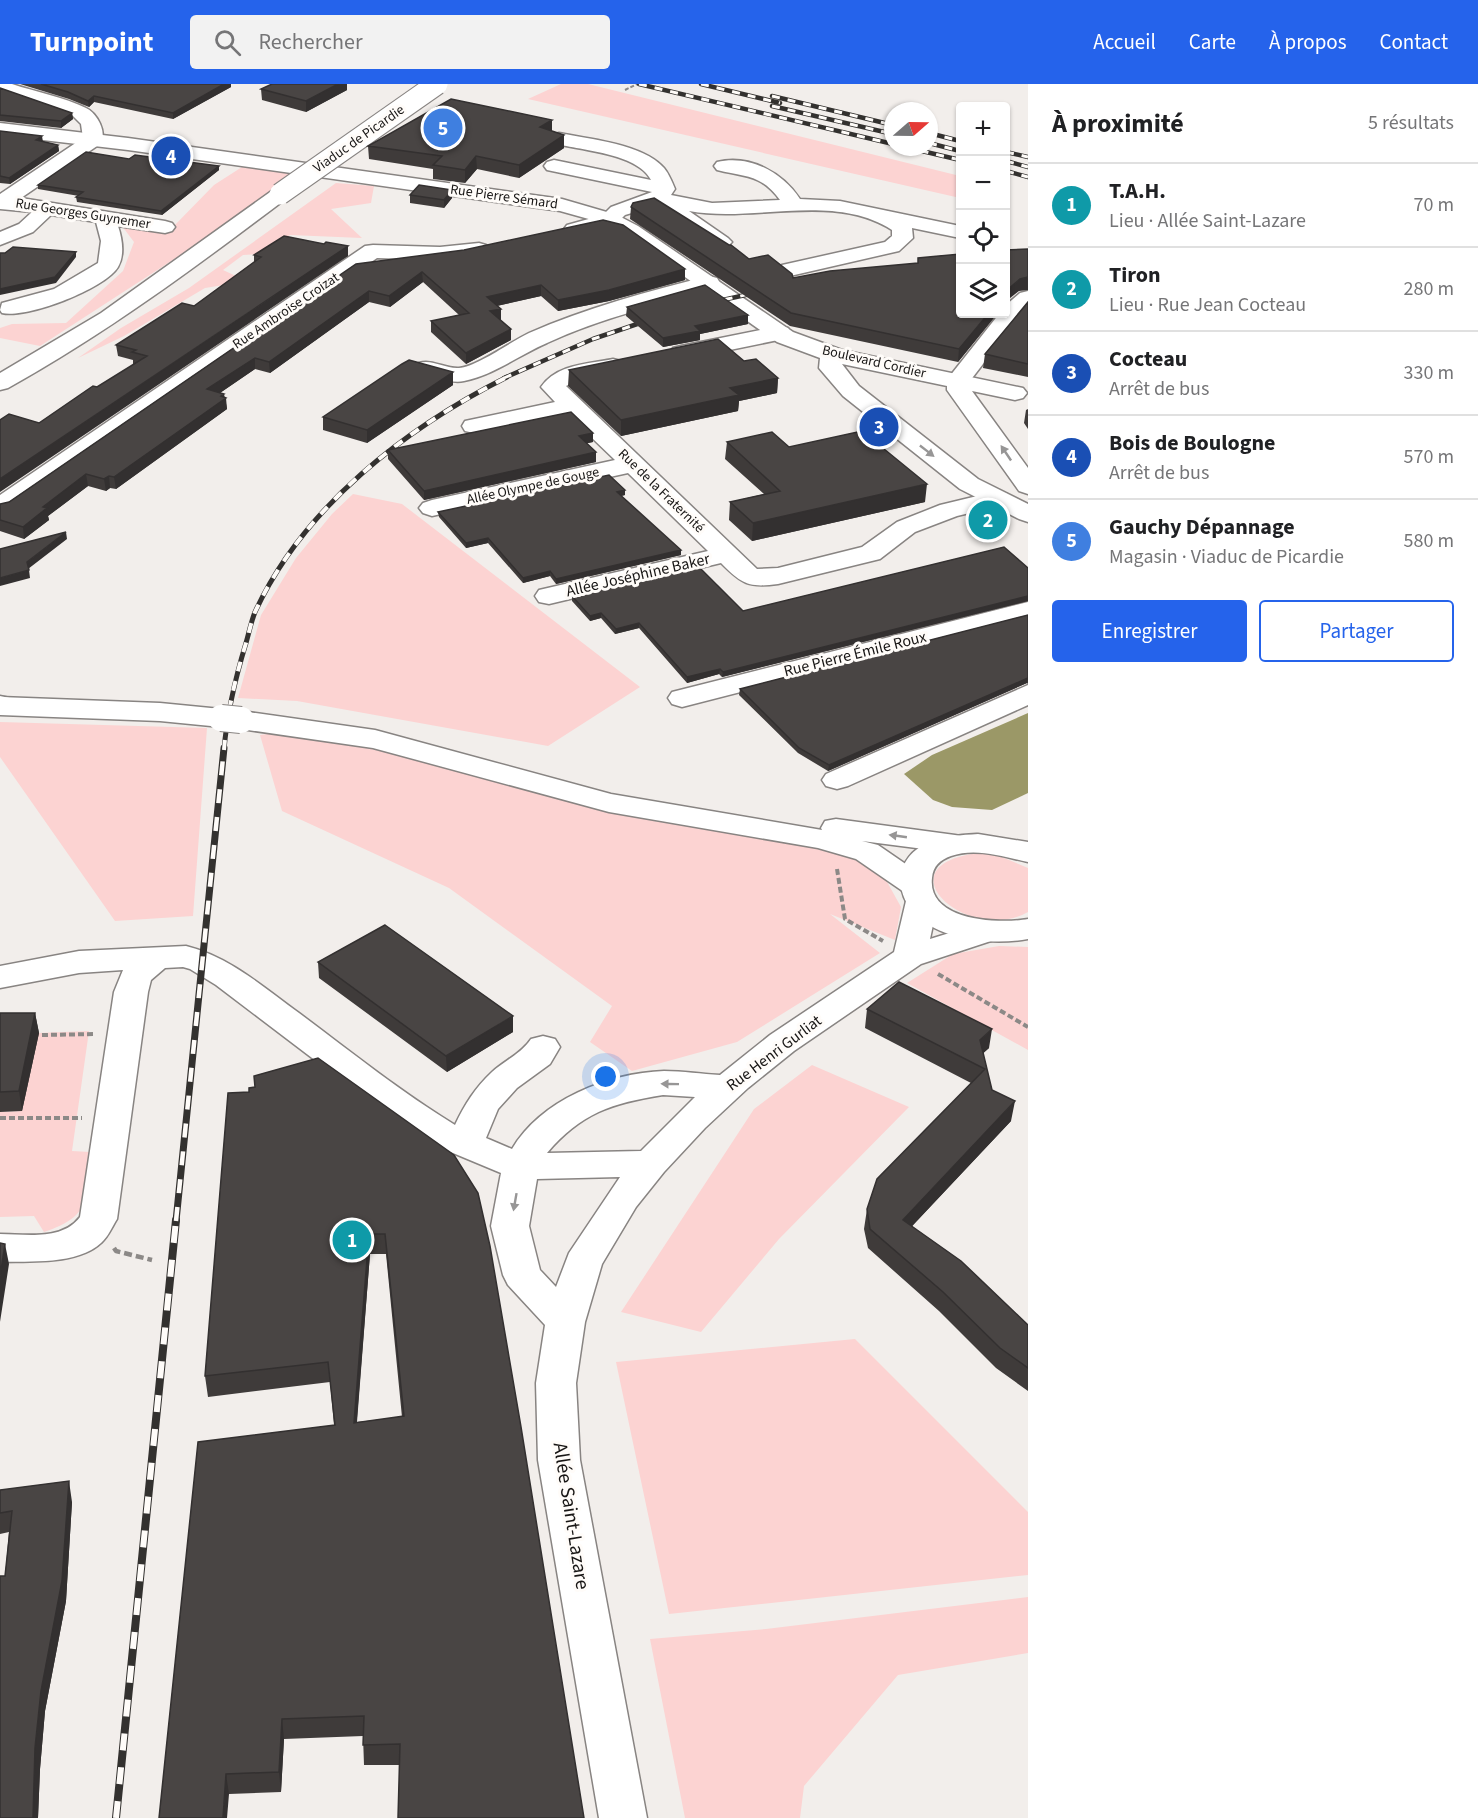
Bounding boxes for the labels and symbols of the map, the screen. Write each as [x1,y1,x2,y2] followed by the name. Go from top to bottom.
[309,100,409,178] street label: Viaduc de Picardie
[884,102,938,156] north arrow
[424,106,462,150] pin: 5
[152,134,190,178] pin: 4
[449,180,559,214] street label: Rue Pierre Sémard
[14,193,152,235] street label: Rue Georges Guynemer
[229,268,343,354] street label: Rue Ambroise Croizat
[820,340,928,384] street label: Boulevard Cordier
[860,404,898,450] pin: 3
[613,444,709,538] street label: Rue de la Fraternité
[919,444,935,457] one-way arrow
[1001,445,1012,461] one-way arrow
[465,462,601,510] street label: Allée Olympe de Gouge
[968,498,1008,542] pin: 2
[564,548,712,602] street label: Allée Joséphine Baker
[781,626,929,682] street label: Rue Pierre Émile Roux
[888,831,907,840] one-way arrow
[722,1010,827,1096] street label: Rue Henri Gurliat
[591,1062,620,1091] your location
[660,1079,679,1089] one-way arrow
[510,1193,519,1212] one-way arrow
[332,1218,372,1262] pin: 1
[546,1440,596,1592] street label: Allée Saint-Lazare

